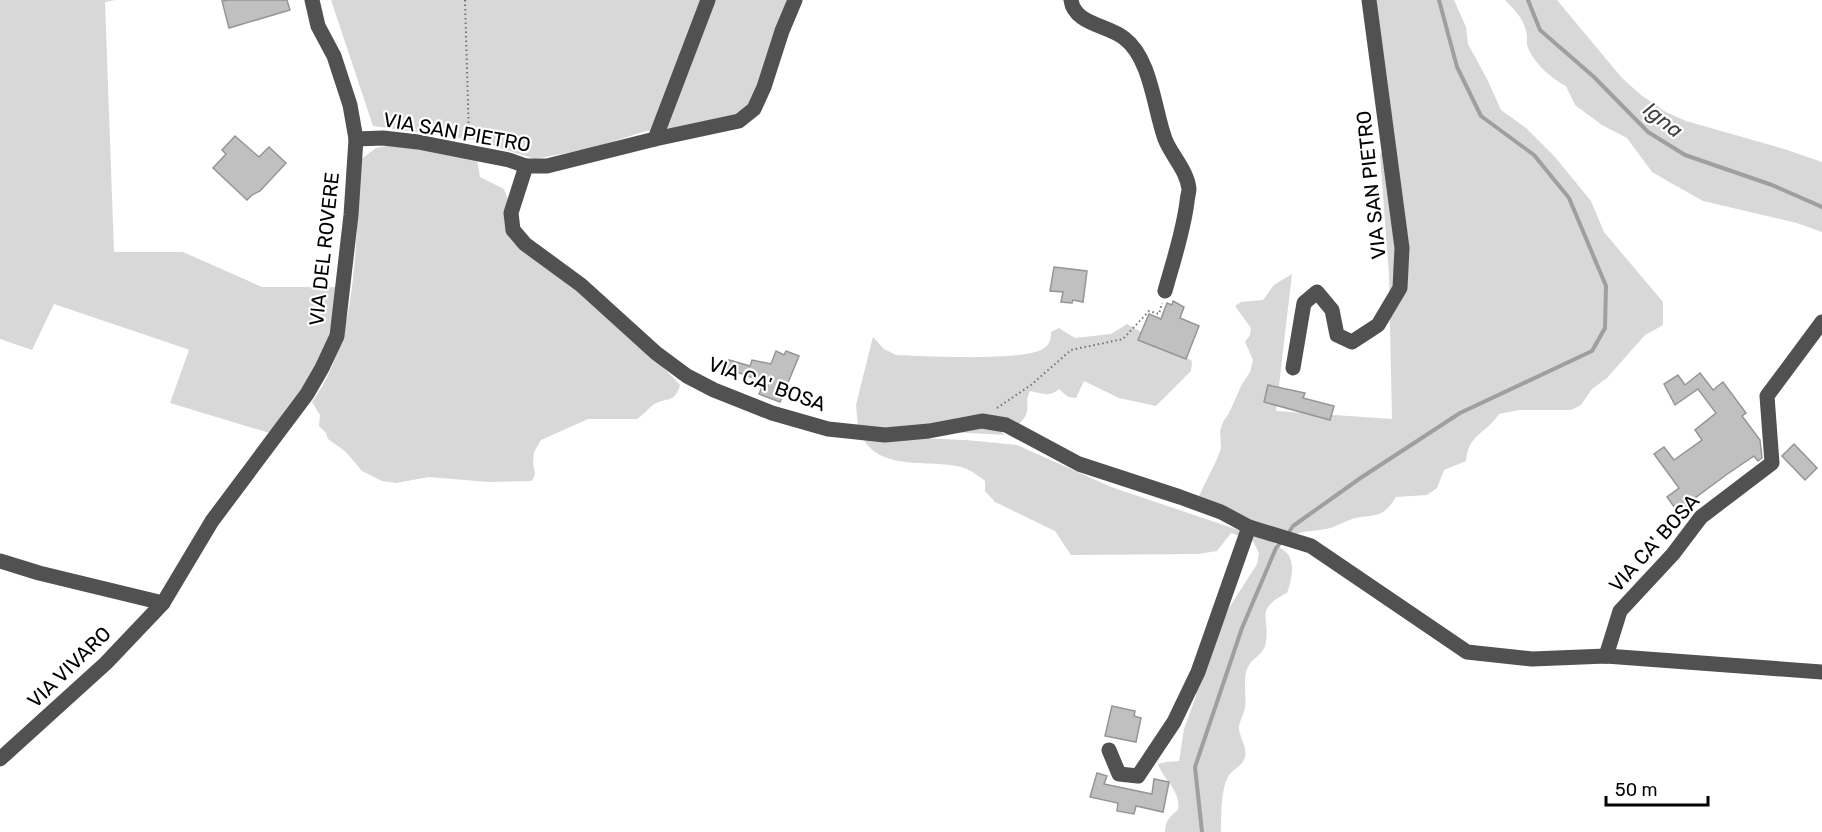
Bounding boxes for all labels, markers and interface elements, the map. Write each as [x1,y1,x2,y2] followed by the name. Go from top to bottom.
[1639,96,1688,143] water label: Igna
[381,107,533,157] street label: VIA SAN PIETRO
[1351,109,1391,261] street label: VIA SAN PIETRO
[304,171,344,327] street label: VIA DEL ROVERE
[705,352,829,416] street label: VIA CA' BOSA
[1604,489,1704,597] street label: VIA CA' BOSA
[22,621,116,713] street label: VIA VIVARO
[1606,769,1708,807] scale bar
[1615,779,1658,801] text: 50 m

